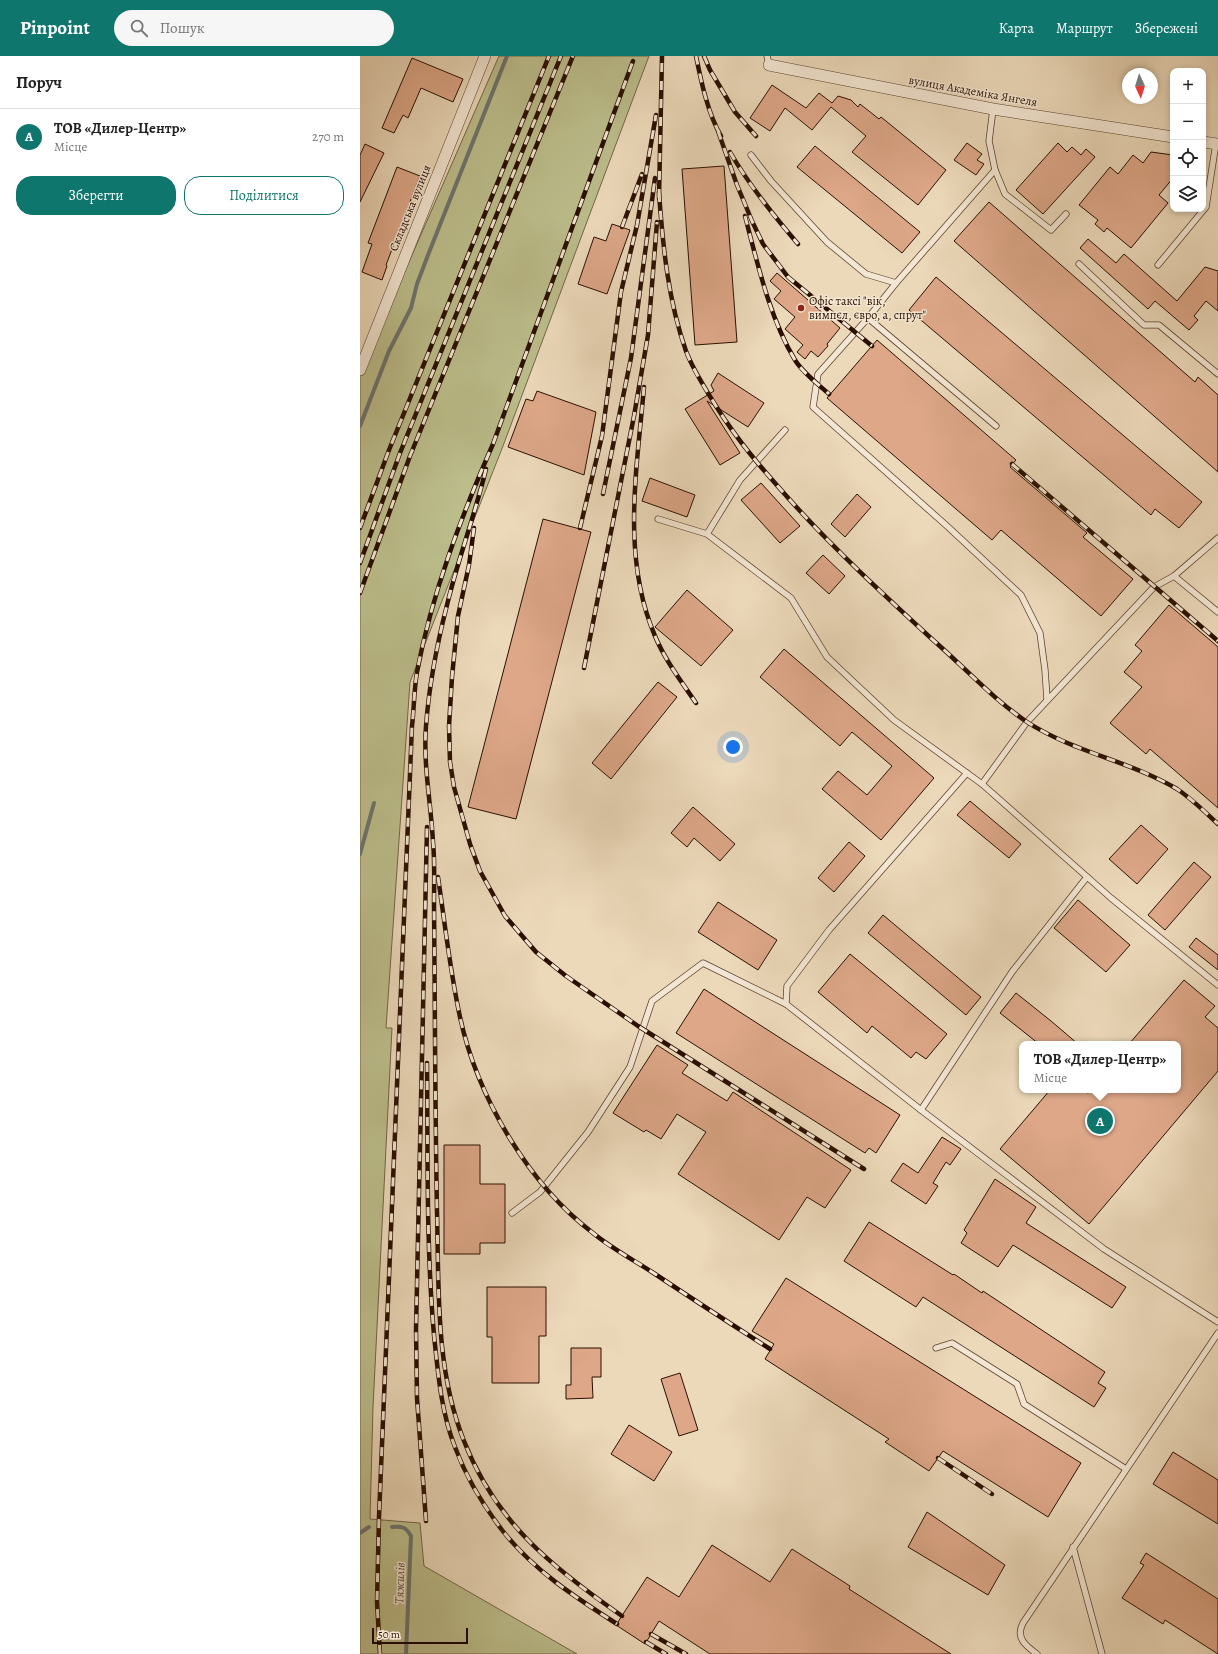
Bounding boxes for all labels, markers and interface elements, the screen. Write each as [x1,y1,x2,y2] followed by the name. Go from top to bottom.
[114,10,394,46] search box
[20,15,90,41] text: Pinpoint
[128,17,150,39] icon: search
[160,18,205,38] text: Пошук
[999,19,1034,38] text: Карта
[1056,19,1113,38] text: Маршрут
[1135,19,1198,38] text: Збережені
[1122,68,1158,104] north arrow
[1170,68,1206,212] map controls
[1170,68,1206,104] button: +
[16,71,62,94] text: Поруч
[907,72,1039,110] street label: вулиця Академіка Янгеля
[1170,104,1206,140] button: −
[54,118,186,138] text: ТОВ «Дилер-Центр»
[25,128,33,145] text: A
[312,128,344,145] text: 270 m
[54,138,87,155] text: Місце
[1170,140,1206,176] button: locate
[385,162,435,254] street label: Складська вулиця
[16,176,176,215] button: Зберегти
[184,176,344,215] button: Поділитися
[1170,176,1206,212] button: layers
[809,293,927,323] place label: Офіс таксі "вік, вимпєл, євро, а, спрут"
[796,303,806,313] marker: Офіс таксі "вік, вимпєл, євро, а, спрут"
[723,737,743,757] your location
[1019,1041,1181,1093] popup
[1034,1049,1166,1069] text: ТОВ «Дилер-Центр»
[1034,1069,1067,1086] text: Місце
[1087,1106,1113,1136] pin: A
[390,1562,409,1604] water label: Тяжилів
[372,1626,468,1645] scale bar
[378,1627,400,1642] text: 50 m

